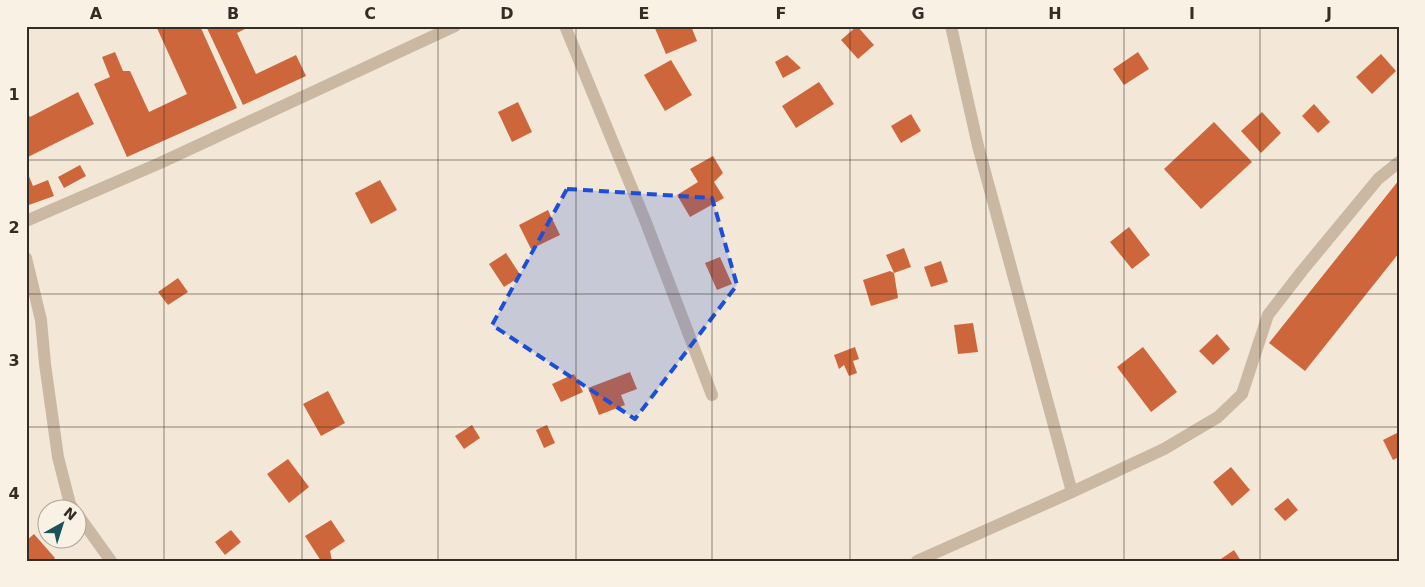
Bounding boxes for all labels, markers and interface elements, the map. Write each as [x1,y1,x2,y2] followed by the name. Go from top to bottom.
[90,4,103,23] text: A
[227,4,239,23] text: B
[364,4,376,23] text: C
[500,4,514,23] text: D
[639,4,649,23] text: E
[776,4,786,23] text: F
[911,4,925,23] text: G
[1048,4,1062,23] text: H
[1189,4,1195,23] text: I
[1325,4,1332,23] text: J
[8,85,20,104] text: 1
[8,218,20,237] text: 2
[8,351,20,370] text: 3
[8,484,20,503] text: 4
[38,500,88,550] north arrow
[61,504,80,524] text: N

